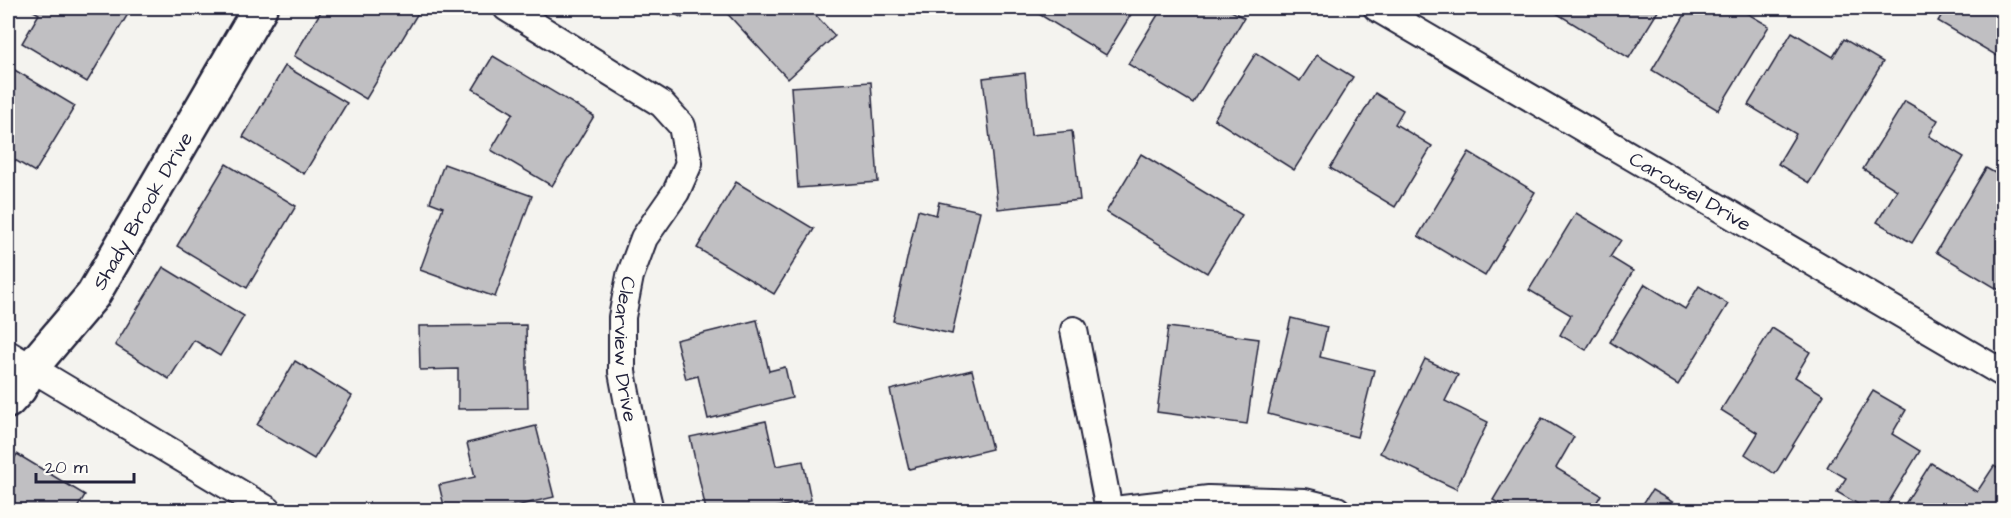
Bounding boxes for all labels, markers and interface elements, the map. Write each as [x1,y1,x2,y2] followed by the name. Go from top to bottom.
[86,127,200,295] street label: Shady Brook Drive
[1624,145,1756,239] street label: Carousel Drive
[607,274,644,424] street label: Clearview Drive
[36,446,134,484] scale bar
[45,455,88,480] text: 20 m

